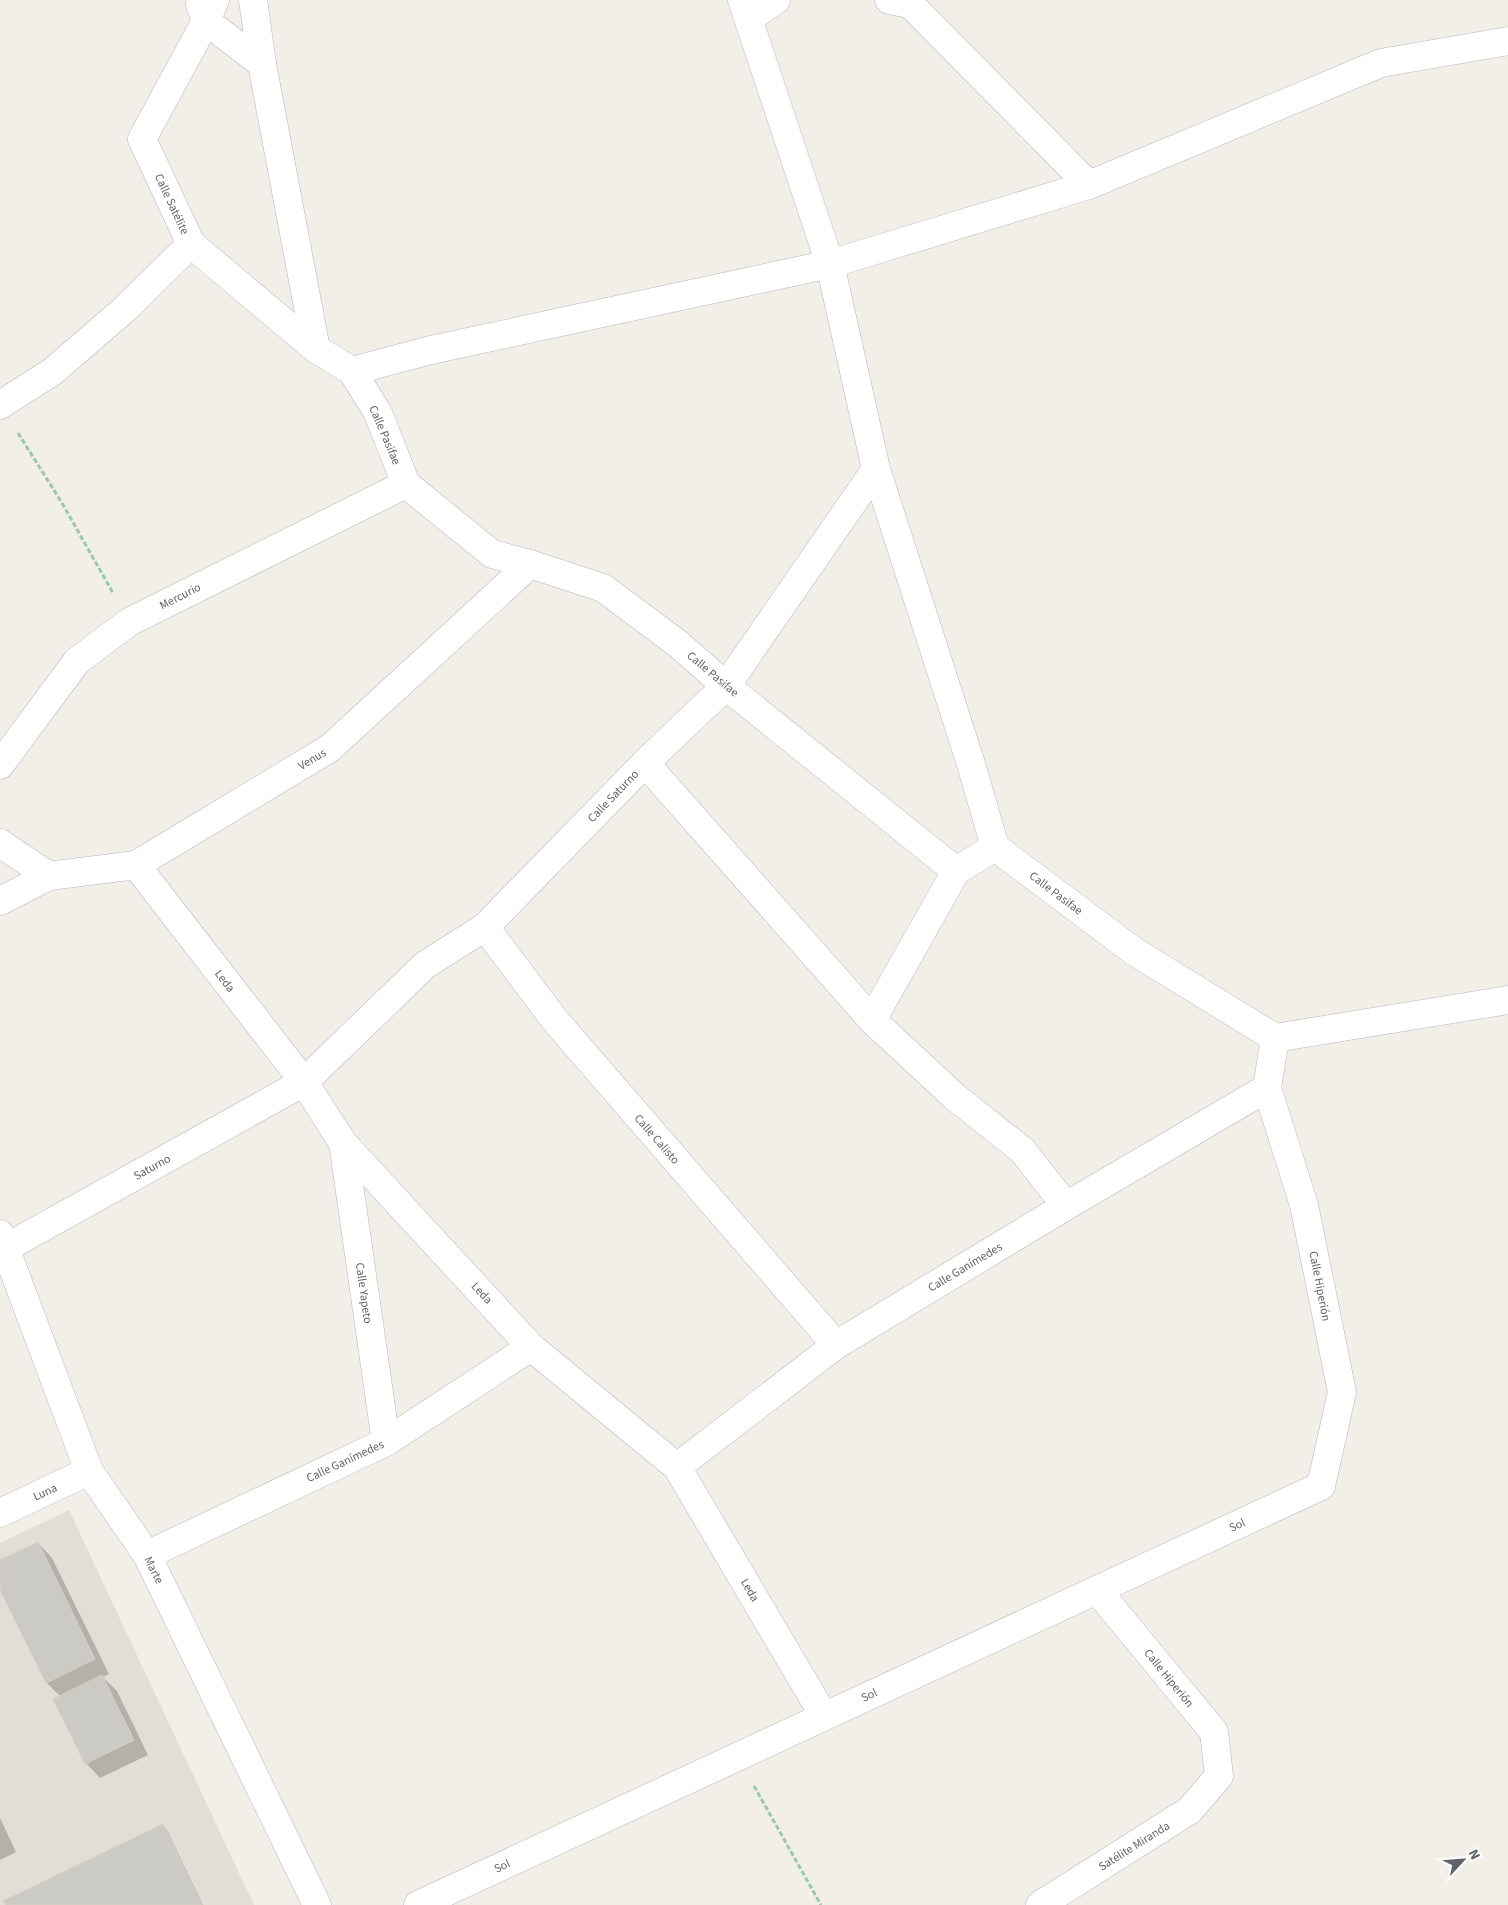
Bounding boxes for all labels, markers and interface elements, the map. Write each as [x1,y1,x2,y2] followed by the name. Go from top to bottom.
[150,171,193,237] street label: Calle Satélite
[364,403,405,468] street label: Calle Pasifae
[157,579,204,614] street label: Mercurio
[683,648,742,701] street label: Calle Pasifae
[295,744,330,774] street label: Venus
[584,766,643,827] street label: Calle Saturno
[1025,868,1086,919] street label: Calle Pasifae
[210,966,239,996] street label: Leda
[630,1111,683,1168] street label: Calle Calisto
[131,1150,174,1185] street label: Saturno
[925,1239,1006,1296] street label: Calle Ganímedes
[1304,1250,1335,1323] street label: Calle Hiperión
[351,1262,376,1325] street label: Calle Yapeto
[467,1279,496,1308] street label: Leda
[304,1436,387,1487] street label: Calle Ganímedes
[30,1479,60,1505] street label: Luna
[1226,1514,1248,1537] street label: Sol
[139,1554,168,1587] street label: Marte
[736,1575,763,1605] street label: Leda
[1140,1645,1198,1711] street label: Calle Hiperión
[858,1684,880,1707] street label: Sol
[1095,1818,1173,1875] street label: Satélite Miranda
[1438,1835,1488,1885] north arrow
[1463,1846,1485,1863] text: N
[491,1855,513,1878] street label: Sol

